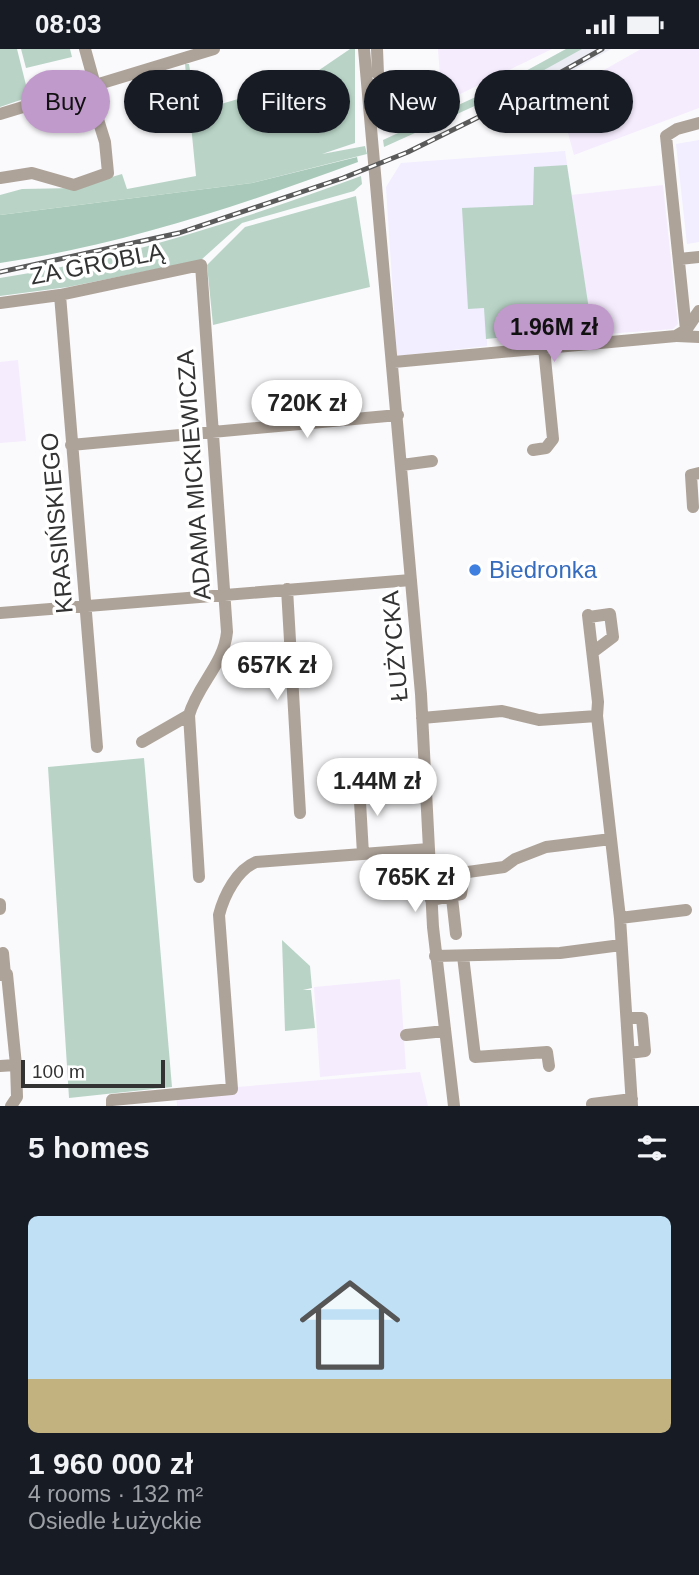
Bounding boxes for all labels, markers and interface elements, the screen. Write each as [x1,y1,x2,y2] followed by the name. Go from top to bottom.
[35,9,102,39] text: 08:03
[21,70,110,133] chip: Buy
[124,70,223,133] chip: Rent
[237,70,350,133] chip: Filters
[364,70,460,133] chip: New
[474,70,633,133] chip: Apartment
[28,237,167,290] street label: ZA GROBLĄ
[482,305,626,364] pin: 1.96M zł
[510,314,598,340] text: 1.96M zł
[171,349,216,601] street label: ADAMA MICKIEWICZA
[242,381,372,440] pin: 720K zł
[267,390,347,416] text: 720K zł
[35,432,78,615] street label: KRASIŃSKIEGO
[489,556,598,583] place label: Biedronka
[467,562,483,578] marker: Biedronka
[376,590,413,702] street label: ŁUŻYCKA
[212,643,342,702] pin: 657K zł
[237,652,317,678] text: 657K zł
[305,759,449,818] pin: 1.44M zł
[333,768,421,794] text: 1.44M zł
[350,855,480,914] pin: 765K zł
[375,864,455,890] text: 765K zł
[21,1057,164,1089] scale bar
[32,1061,85,1082] text: 100 m
[633,1129,671,1167] icon: filters
[28,1131,150,1164] text: 5 homes
[287,1262,413,1388] icon: home
[28,1447,193,1480] text: 1 960 000 zł
[28,1481,203,1507] text: 4 rooms · 132 m²
[28,1508,202,1534] text: Osiedle Łużyckie

